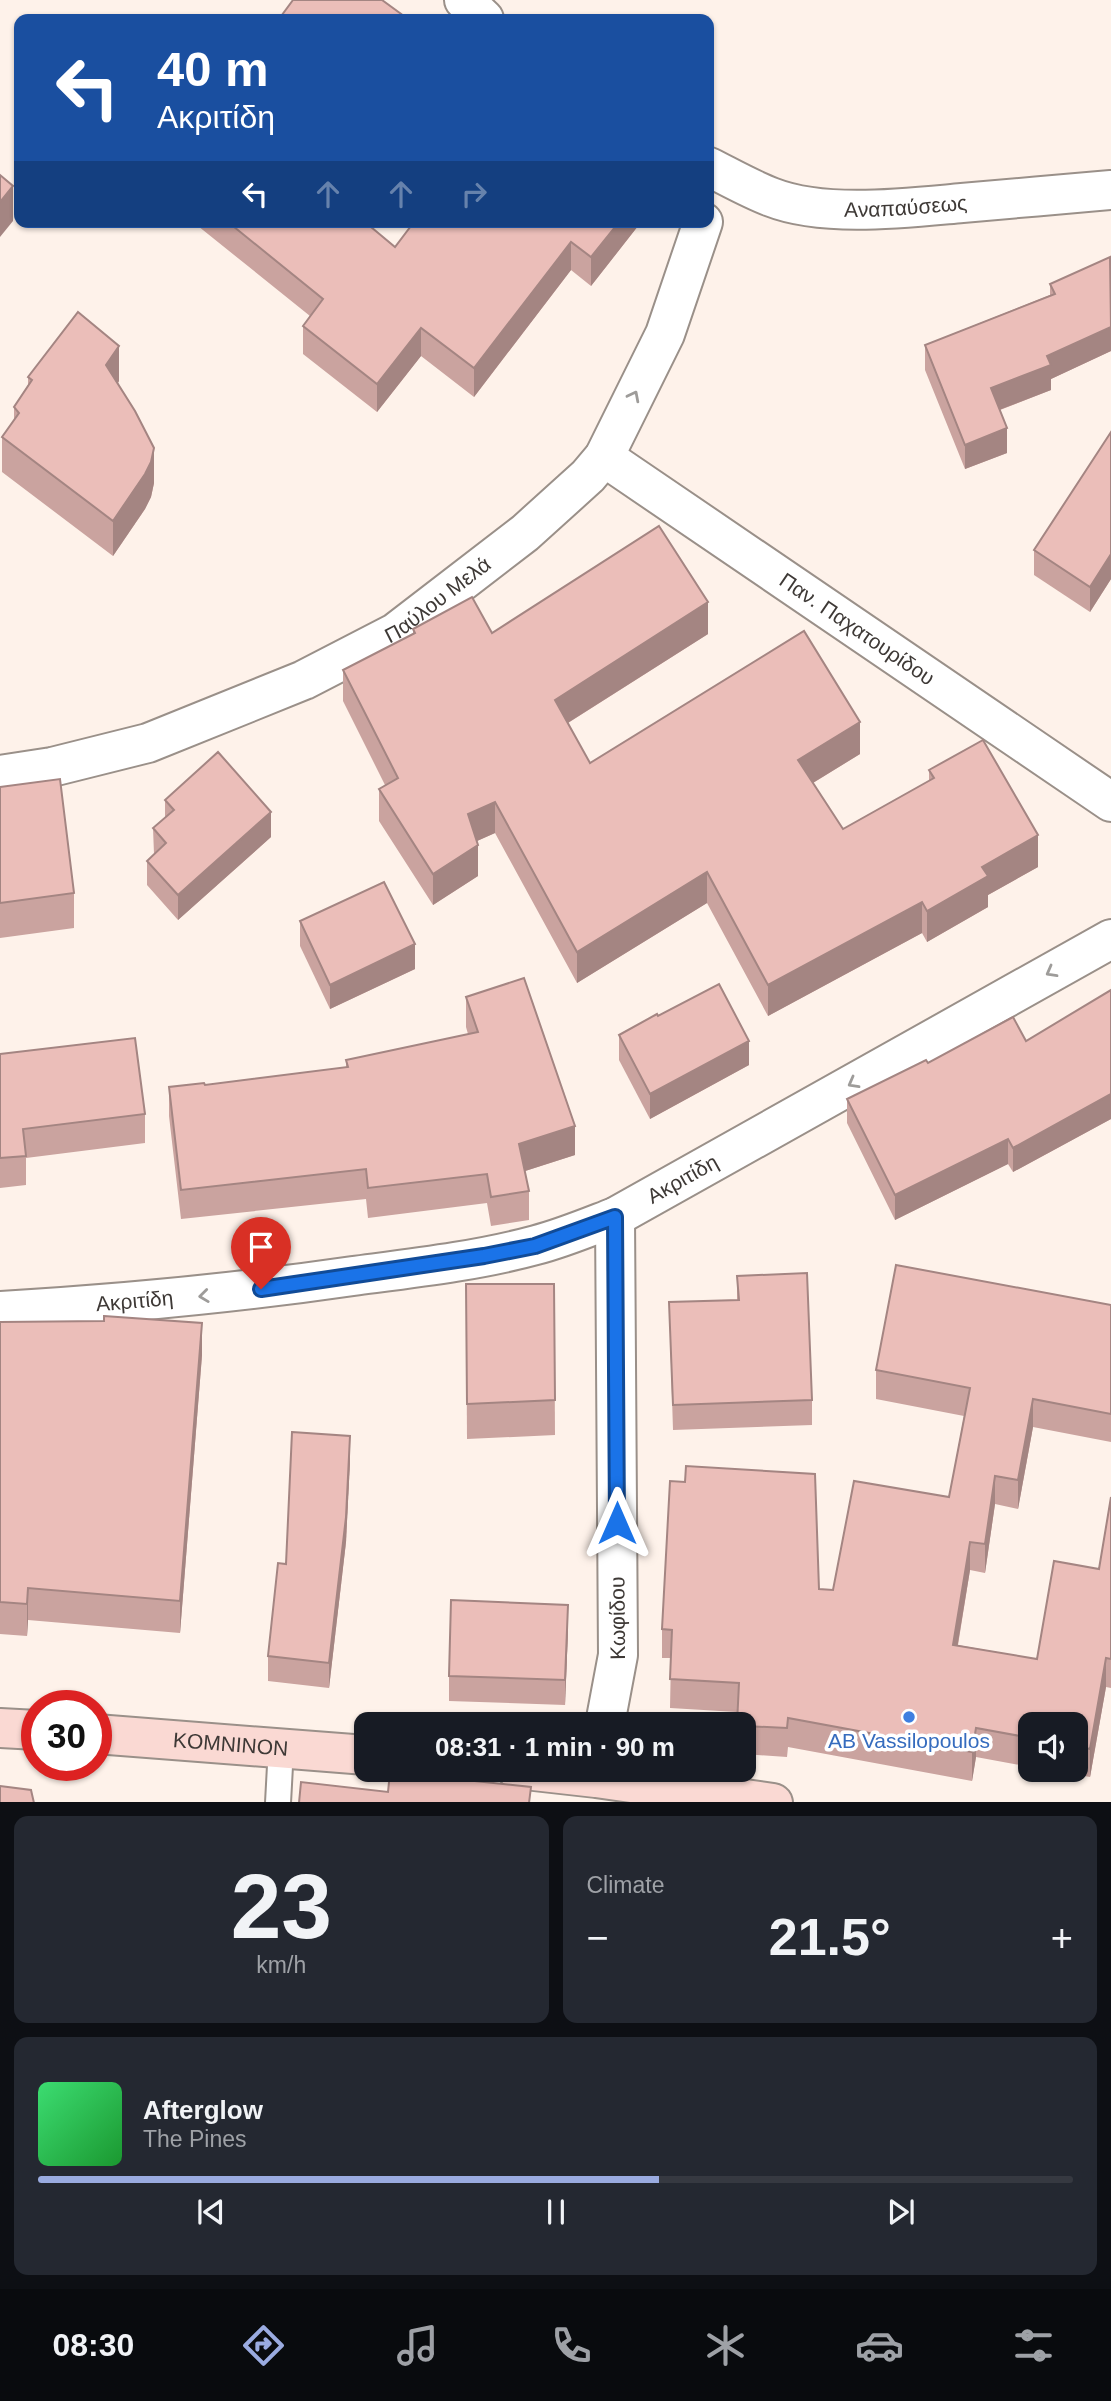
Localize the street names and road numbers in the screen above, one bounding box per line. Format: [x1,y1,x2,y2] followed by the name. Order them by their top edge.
[844,191,968,221] street label: Αναπαύσεως
[381,552,495,647] street label: Παύλου Μελά
[776,568,939,689] street label: Παν. Παχατουρίδου
[643,1150,722,1208] street label: Ακριτίδη
[95,1286,174,1315] street label: Ακριτίδη
[605,1576,629,1660] street label: Κωφίδου
[172,1728,289,1760] street label: KOMNINON

